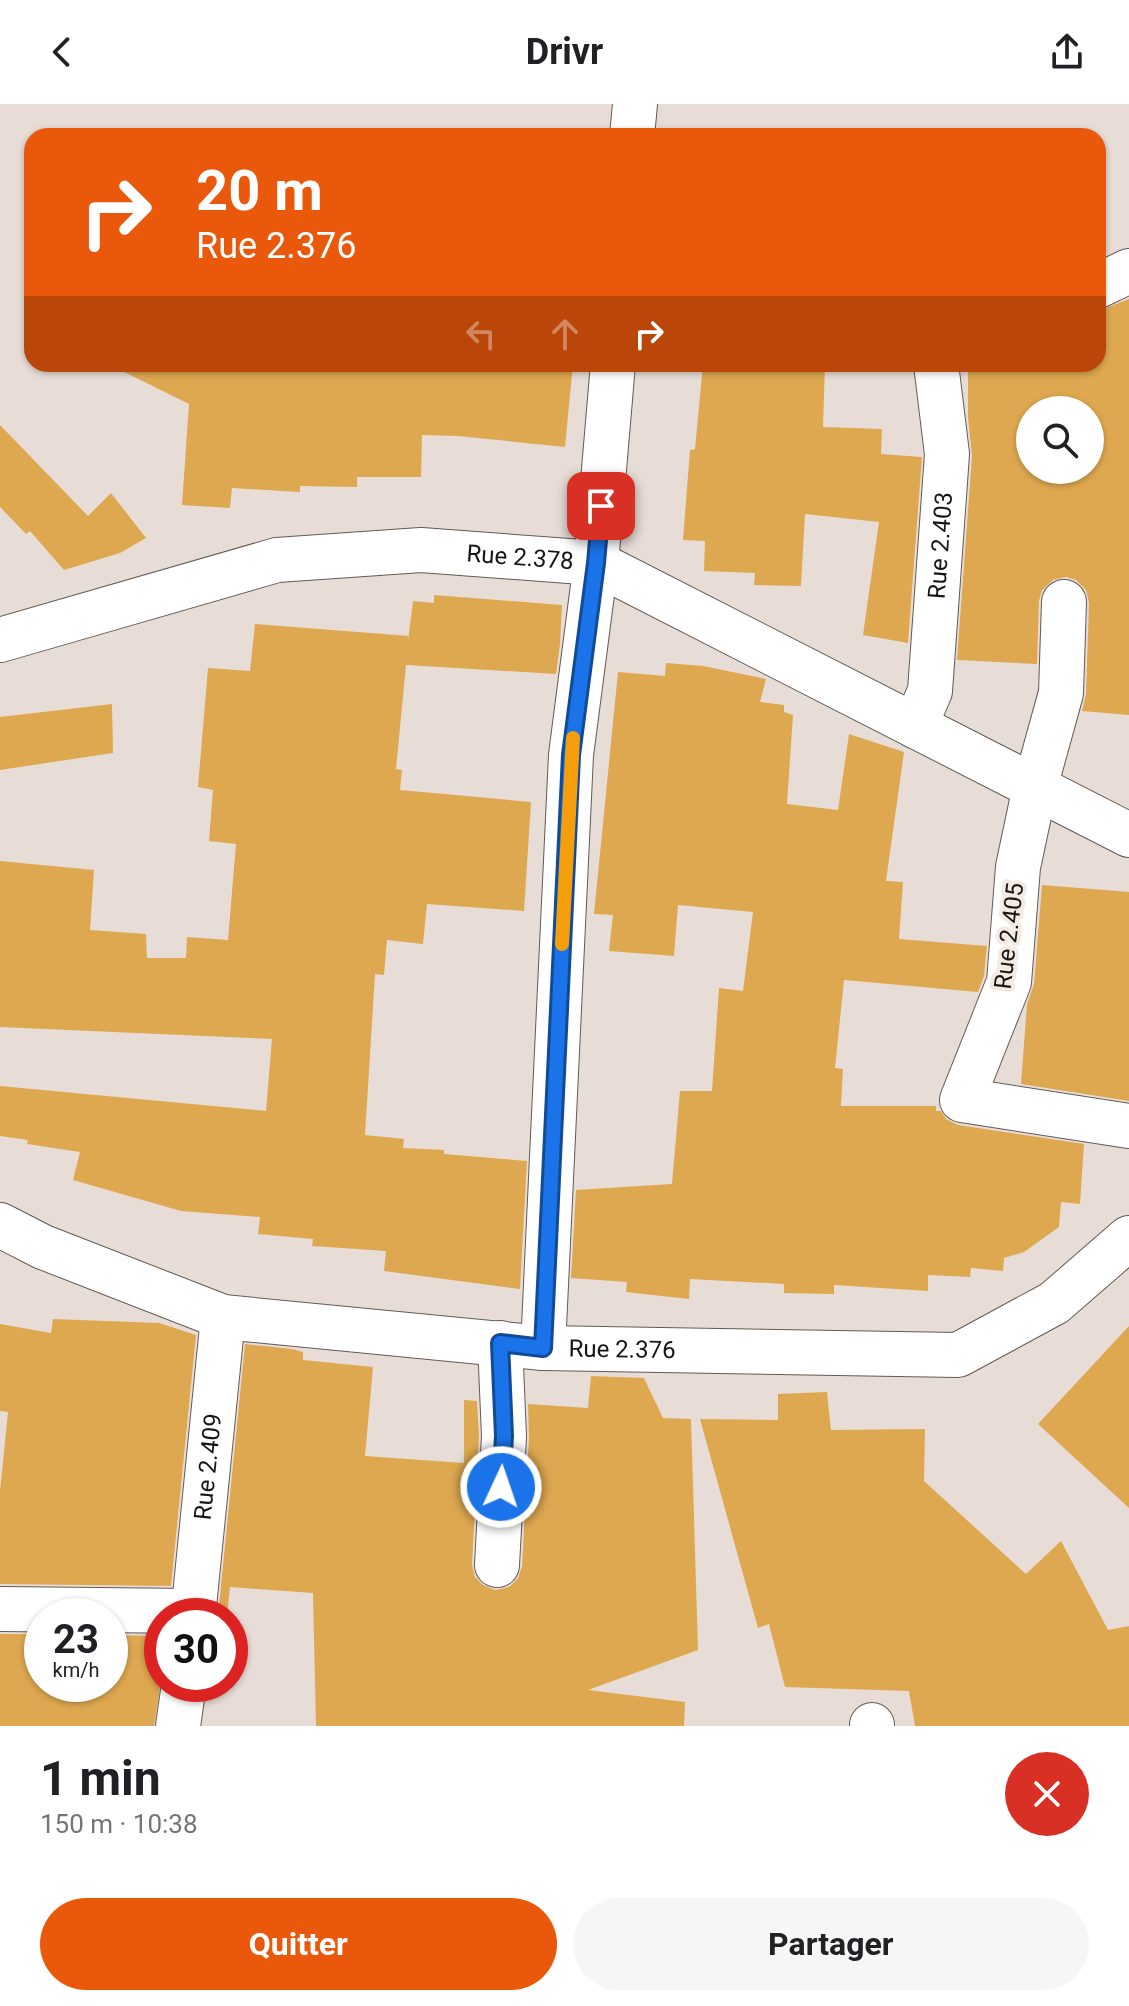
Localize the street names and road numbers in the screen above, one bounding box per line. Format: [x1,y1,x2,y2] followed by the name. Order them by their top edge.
[923,491,958,600] street label: Rue 2.403
[466,539,574,575] street label: Rue 2.378
[989,881,1029,991] street label: Rue 2.405
[568,1334,676,1364] street label: Rue 2.376
[189,1412,227,1521] street label: Rue 2.409

